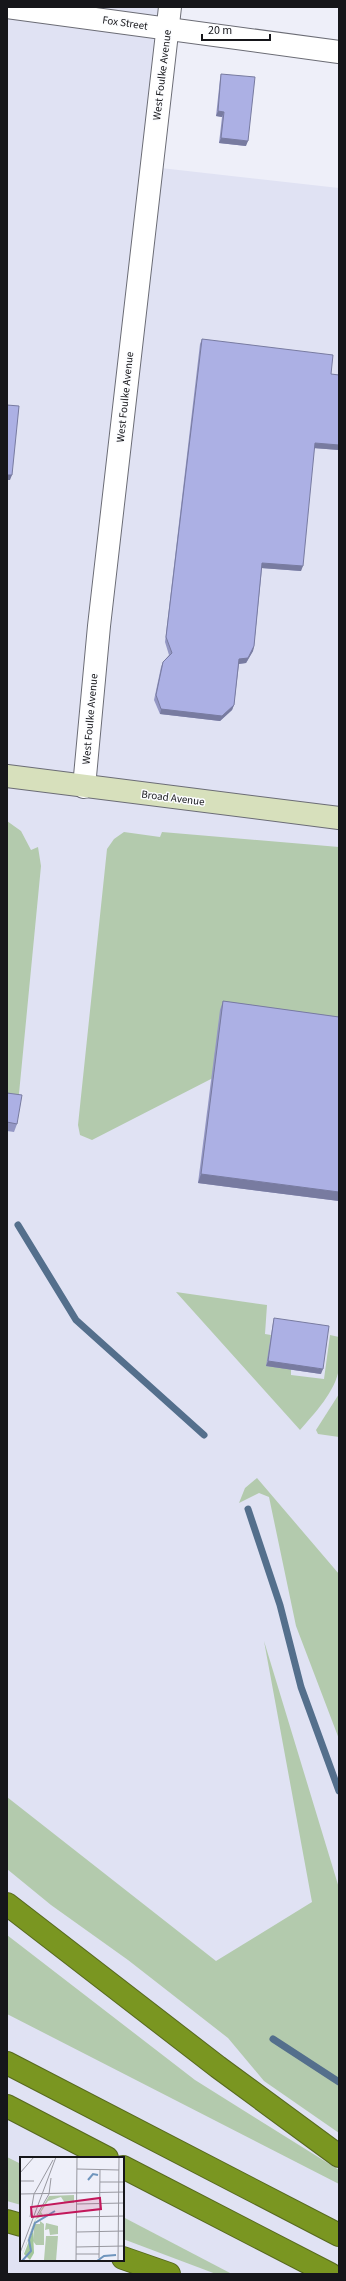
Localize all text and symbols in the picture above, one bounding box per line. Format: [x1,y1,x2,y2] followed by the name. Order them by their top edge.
[101,12,149,34] street label: Fox Street
[202,16,270,42] scale bar
[208,22,232,39] text: 20 m
[149,28,175,121] street label: West Foulke Avenue
[113,350,137,443] street label: West Foulke Avenue
[79,672,101,765] street label: West Foulke Avenue
[140,787,206,809] street label: Broad Avenue
[20,2157,124,2261] inset map

